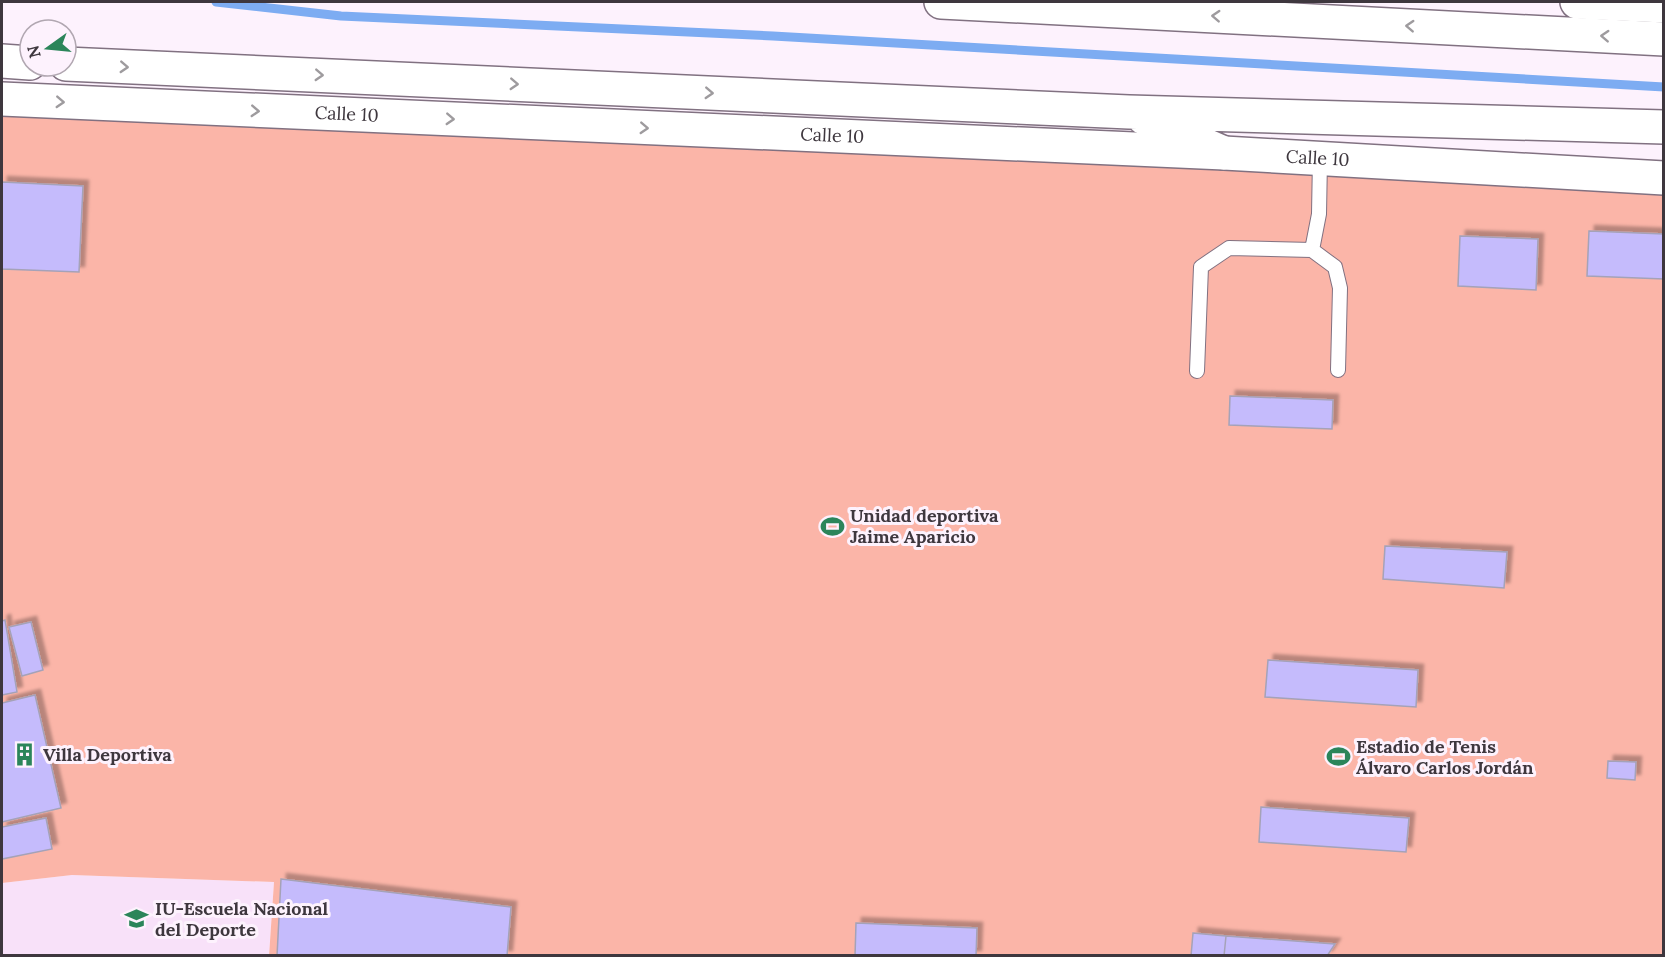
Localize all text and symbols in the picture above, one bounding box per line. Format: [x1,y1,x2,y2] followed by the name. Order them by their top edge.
[1211,9,1220,22] one-way arrow
[18,18,78,78] north arrow
[1406,19,1415,32] one-way arrow
[1601,29,1610,42] one-way arrow
[22,43,45,60] text: N
[120,60,129,73] one-way arrow
[315,69,324,82] one-way arrow
[510,78,519,91] one-way arrow
[704,86,713,99] one-way arrow
[55,96,64,108] one-way arrow
[314,101,379,127] street label: Calle 10
[250,104,259,117] one-way arrow
[445,113,454,126] one-way arrow
[640,121,649,134] one-way arrow
[800,122,865,148] street label: Calle 10
[1285,145,1350,171] street label: Calle 10
[850,504,999,548] place label: Unidad deportiva Jaime Aparicio
[819,513,845,539] sports icon: Unidad deportiva Jaime Aparicio
[1356,735,1534,779] place label: Estadio de Tenis Álvaro Carlos Jordán
[12,742,38,768] building icon: Villa Deportiva
[43,743,172,766] place label: Villa Deportiva
[1325,744,1351,770] sports icon: Estadio de Tenis Álvaro Carlos Jordán
[155,897,328,941] place label: IU-Escuela Nacional del Deporte
[124,906,150,932] school or university icon: IU-Escuela Nacional del Deporte

